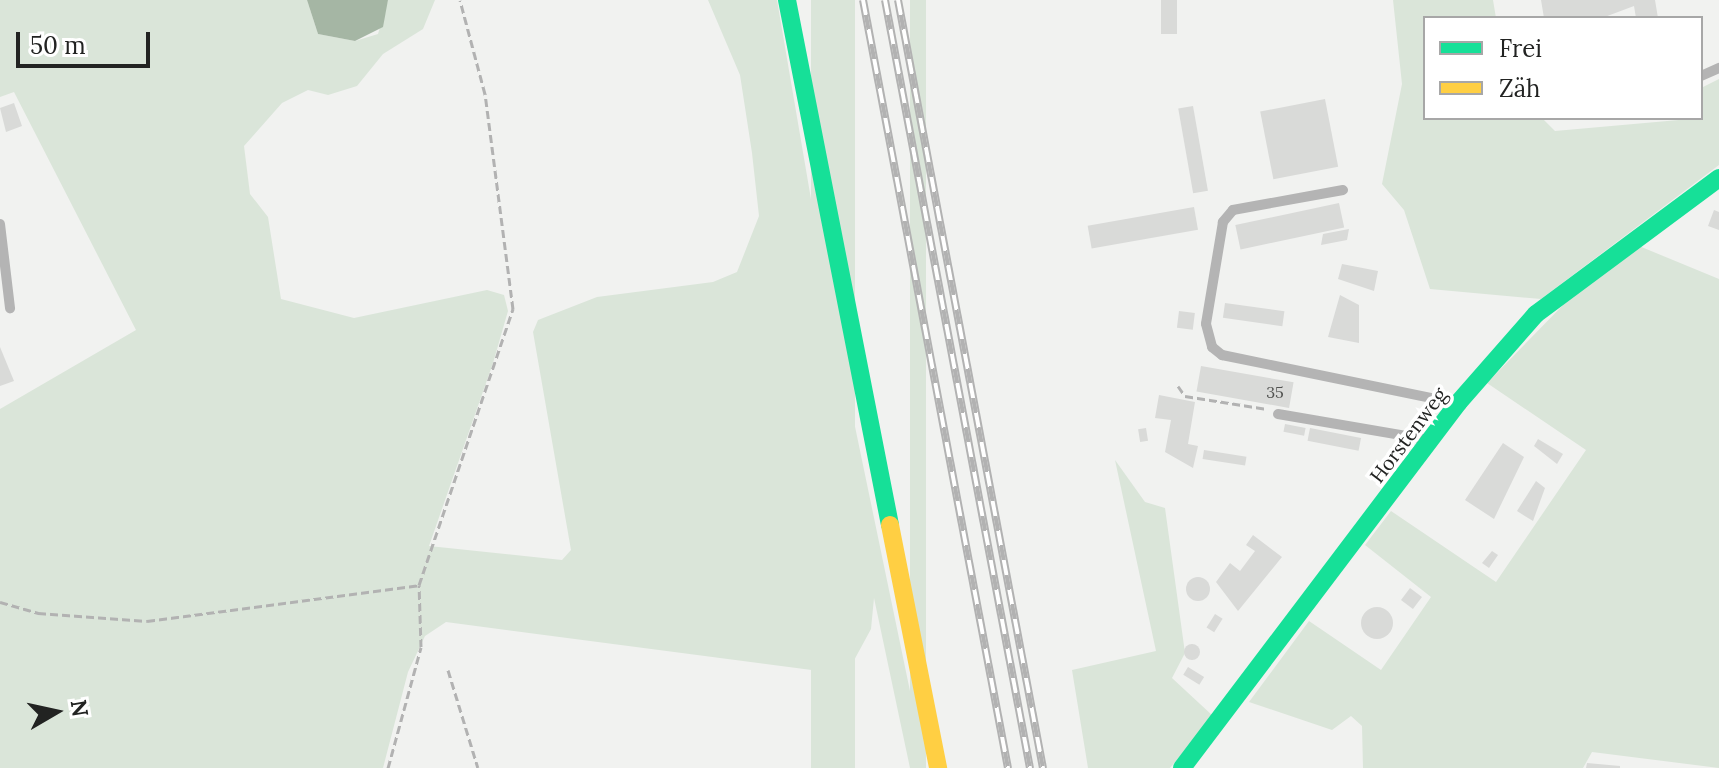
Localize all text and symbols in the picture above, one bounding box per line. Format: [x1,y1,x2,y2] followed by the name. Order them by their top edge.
[20,16,154,66] scale bar
[1423,16,1703,120] legend
[30,30,86,61] text: 50 m
[1499,33,1542,64] text: Frei
[1499,73,1540,104] text: Zäh
[1266,382,1284,402] house number: 35
[1364,383,1452,487] street label: Horstenweg
[16,672,96,752] north arrow
[65,698,95,719] text: N

